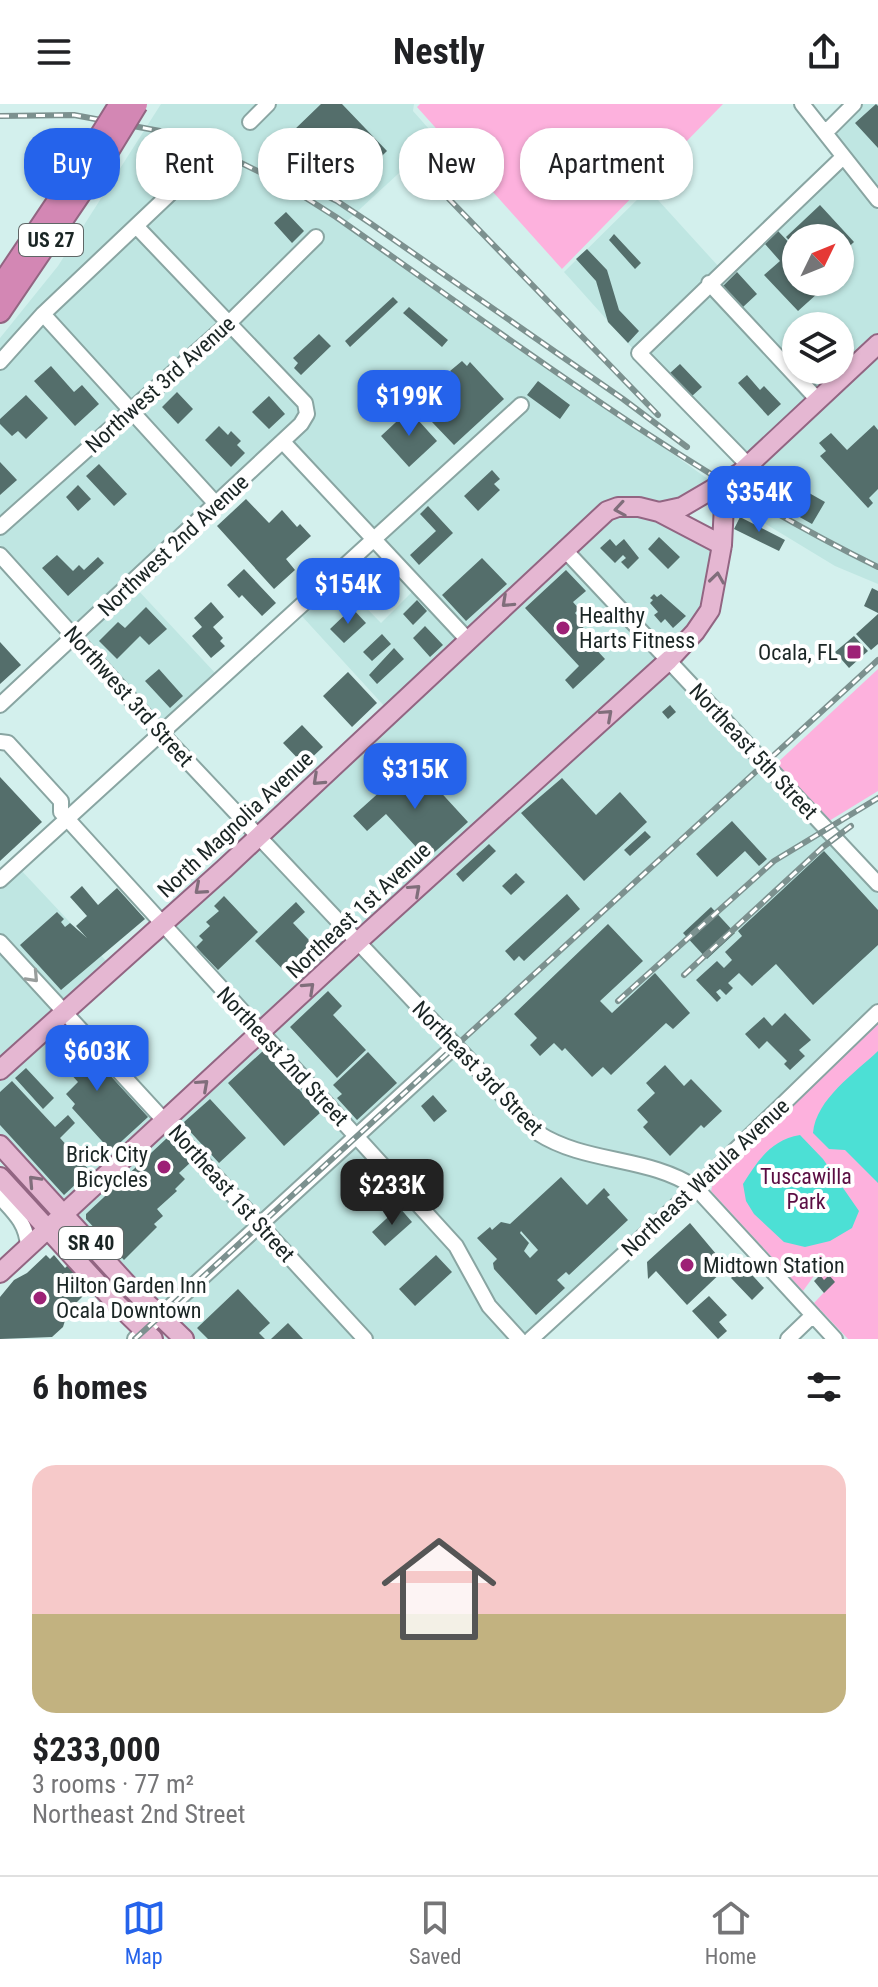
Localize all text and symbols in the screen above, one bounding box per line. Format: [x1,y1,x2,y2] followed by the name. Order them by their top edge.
[32,30,76,74] icon: menu
[802,30,846,74] icon: share
[393,31,485,73] text: Nestly
[24,128,120,200] chip: Buy
[136,128,242,200] chip: Rent
[258,128,383,200] chip: Filters
[399,128,504,200] chip: New
[520,128,693,200] chip: Apartment
[19,224,83,256] road number: US 27
[782,224,854,296] north arrow
[782,224,854,384] map controls
[81,311,240,458] street label: Northwest 3rd Avenue
[782,312,854,384] button: layers
[353,370,465,438] pin: $199K
[376,381,442,411] text: $199K
[703,466,815,534] pin: $354K
[93,469,254,621] street label: Northwest 2nd Avenue
[726,477,792,507] text: $354K
[614,500,627,517] one-way arrow
[292,558,404,626] pin: $154K
[315,569,381,599] text: $154K
[708,571,725,585] one-way arrow
[502,593,516,607] one-way arrow
[579,603,695,653] place label: Healthy Harts Fitness
[554,619,572,637] marker: Healthy Harts Fitness
[59,621,198,772] street label: Northwest 3rd Street
[758,640,838,665] place label: Ocala, FL
[845,643,863,661] marker: Ocala, FL
[684,678,823,824] street label: Northeast 5th Street
[598,711,613,725] one-way arrow
[359,743,471,811] pin: $315K
[153,746,318,903] street label: North Magnolia Avenue
[382,754,448,784] text: $315K
[313,771,327,786] one-way arrow
[281,837,435,983] street label: Northeast 1st Avenue
[195,880,210,894] one-way arrow
[405,885,420,899] one-way arrow
[23,968,38,982] one-way arrow
[212,982,353,1131] street label: Northeast 2nd Street
[300,982,314,997] one-way arrow
[407,996,548,1140] street label: Northeast 3rd Street
[41,1025,153,1093] pin: $603K
[64,1036,130,1066] text: $603K
[194,1079,208,1094] one-way arrow
[617,1093,794,1261] street label: Northeast Watula Avenue
[164,1120,300,1267] street label: Northeast 1st Street
[66,1142,148,1192] place label: Brick City Bicycles
[155,1158,173,1176] marker: Brick City Bicycles
[336,1159,448,1227] pin: $233K
[760,1164,852,1214] park label: Tuscawilla Park
[359,1170,425,1200] text: $233K
[29,1176,43,1191] one-way arrow
[59,1227,123,1259] road number: SR 40
[703,1253,845,1278] place label: Midtown Station
[678,1256,696,1274] marker: Midtown Station
[56,1273,207,1323] place label: Hilton Garden Inn Ocala Downtown
[31,1289,49,1307] marker: Hilton Garden Inn Ocala Downtown
[802,1365,846,1409] icon: filters
[32,1367,148,1407] text: 6 homes
[367,1517,511,1661] icon: home
[32,1729,161,1769] text: $233,000
[32,1769,194,1799] text: 3 rooms · 77 m²
[32,1799,245,1829] text: Northeast 2nd Street
[122,1896,166,1969] tab: Map
[409,1896,461,1969] tab: Saved
[705,1896,756,1969] tab: Home

